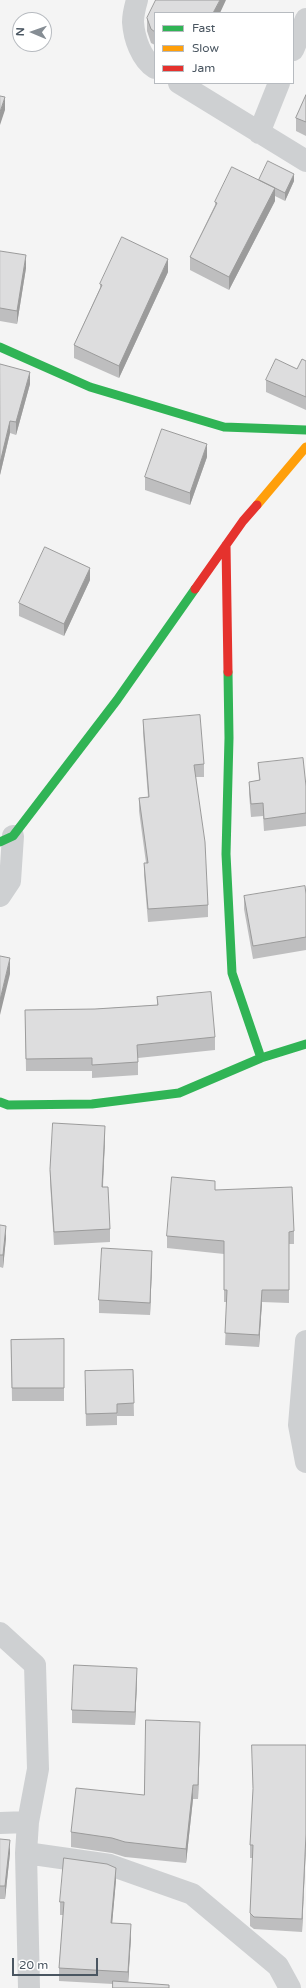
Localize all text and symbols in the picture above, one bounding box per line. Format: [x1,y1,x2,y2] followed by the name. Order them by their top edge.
[12,12,52,52] north arrow
[154,12,294,84] legend
[192,21,215,35] text: Fast
[14,27,27,36] text: N
[192,41,219,55] text: Slow
[192,61,215,75] text: Jam
[14,1950,100,1976] scale bar
[19,1958,48,1972] text: 20 m

